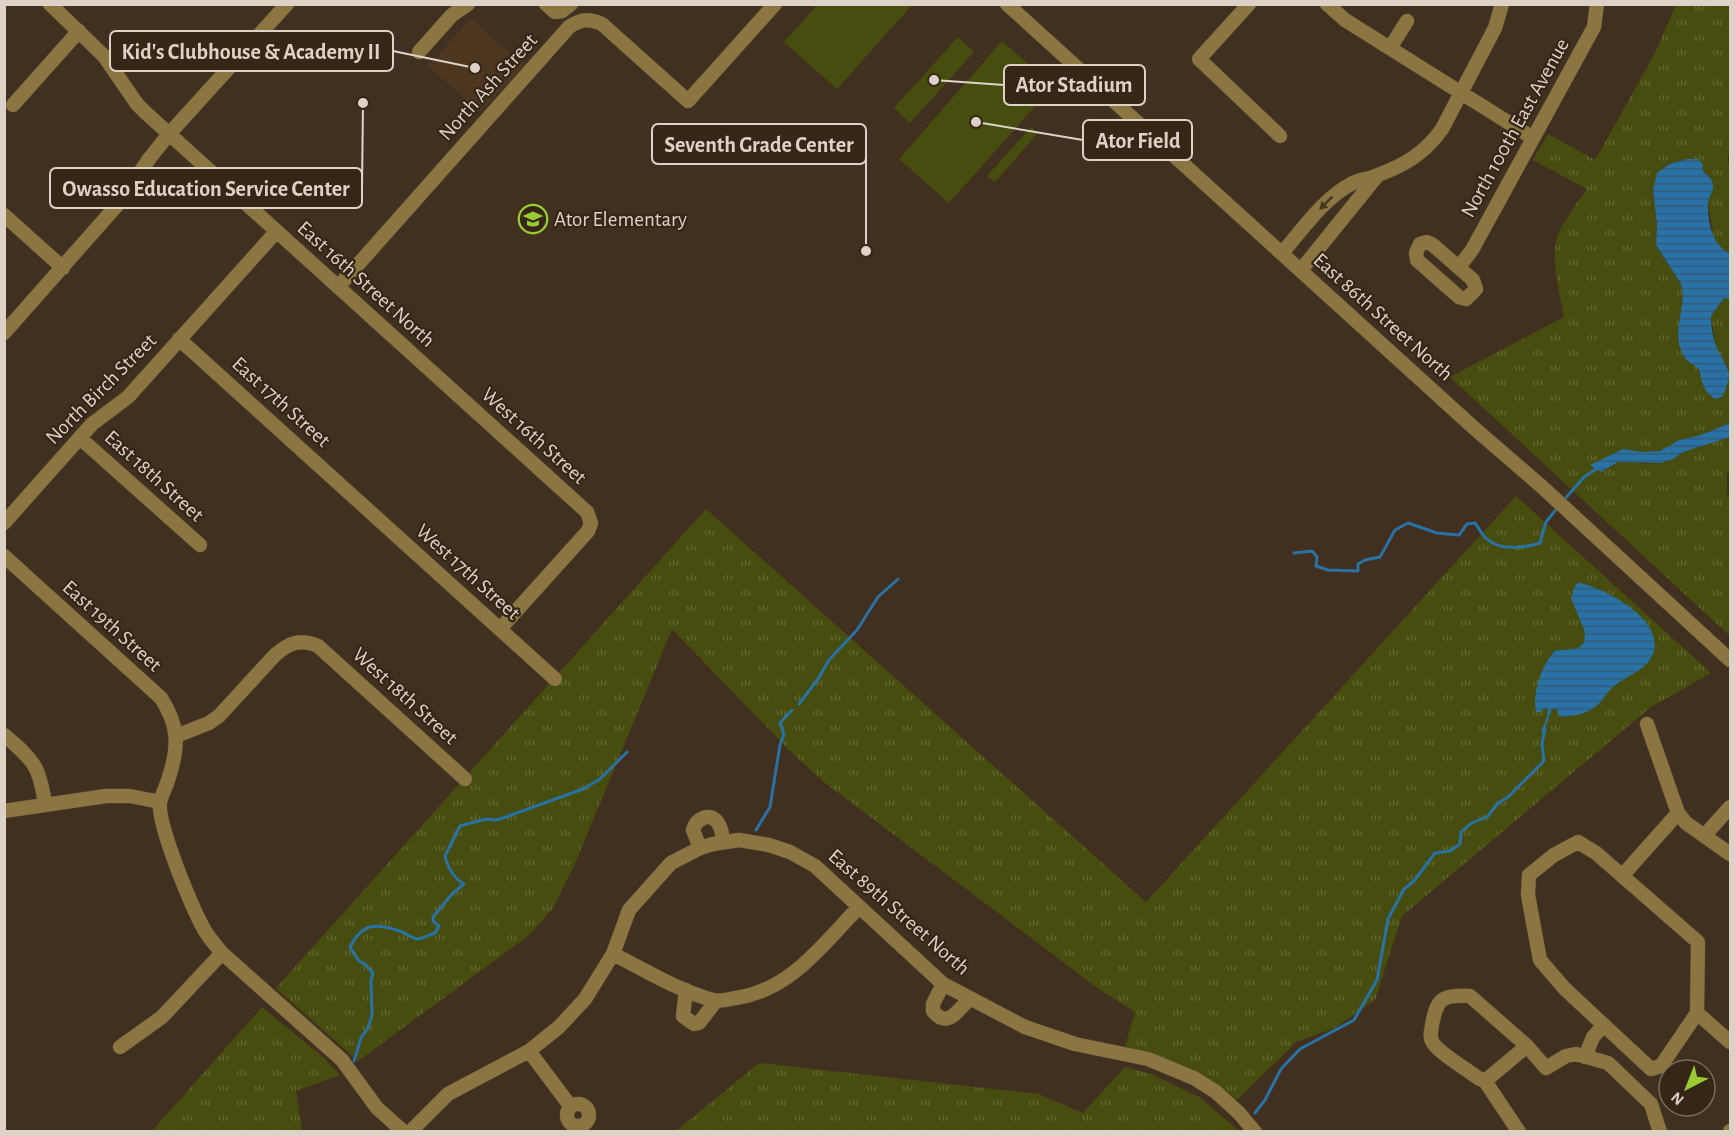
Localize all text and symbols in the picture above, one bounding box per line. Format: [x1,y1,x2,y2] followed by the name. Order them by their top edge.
[435,29,541,144] street label: North Ash Street
[110,31,393,71] callout: Kid's Clubhouse & Academy II
[1457,35,1573,221] street label: North 100th East Avenue
[122,41,380,64] text: Kid's Clubhouse & Academy II
[1004,65,1145,105] callout: Ator Stadium
[1015,74,1133,96] text: Ator Stadium
[1083,120,1192,160] callout: Ator Field
[652,124,866,164] callout: Seventh Grade Center
[1095,130,1181,152] text: Ator Field
[664,134,854,156] text: Seventh Grade Center
[50,168,362,208] callout: Owasso Education Service Center
[62,178,350,200] text: Owasso Education Service Center
[1320,196,1334,210] one-way arrow
[517,203,549,235] school or university icon: Ator Elementary
[554,209,687,230] place label: Ator Elementary
[293,217,439,351] street label: East 16th Street North
[1309,249,1457,385] street label: East 86th Street North
[42,329,161,448] street label: North Birch Street
[228,353,334,451] street label: East 17th Street
[478,384,591,489] street label: West 16th Street
[101,426,208,526] street label: East 18th Street
[412,520,524,624] street label: West 17th Street
[59,576,166,676] street label: East 19th Street
[349,644,462,749] street label: West 18th Street
[824,845,974,979] street label: East 89th Street North
[1657,1058,1717,1118] north arrow
[1668,1089,1687,1108] text: N

